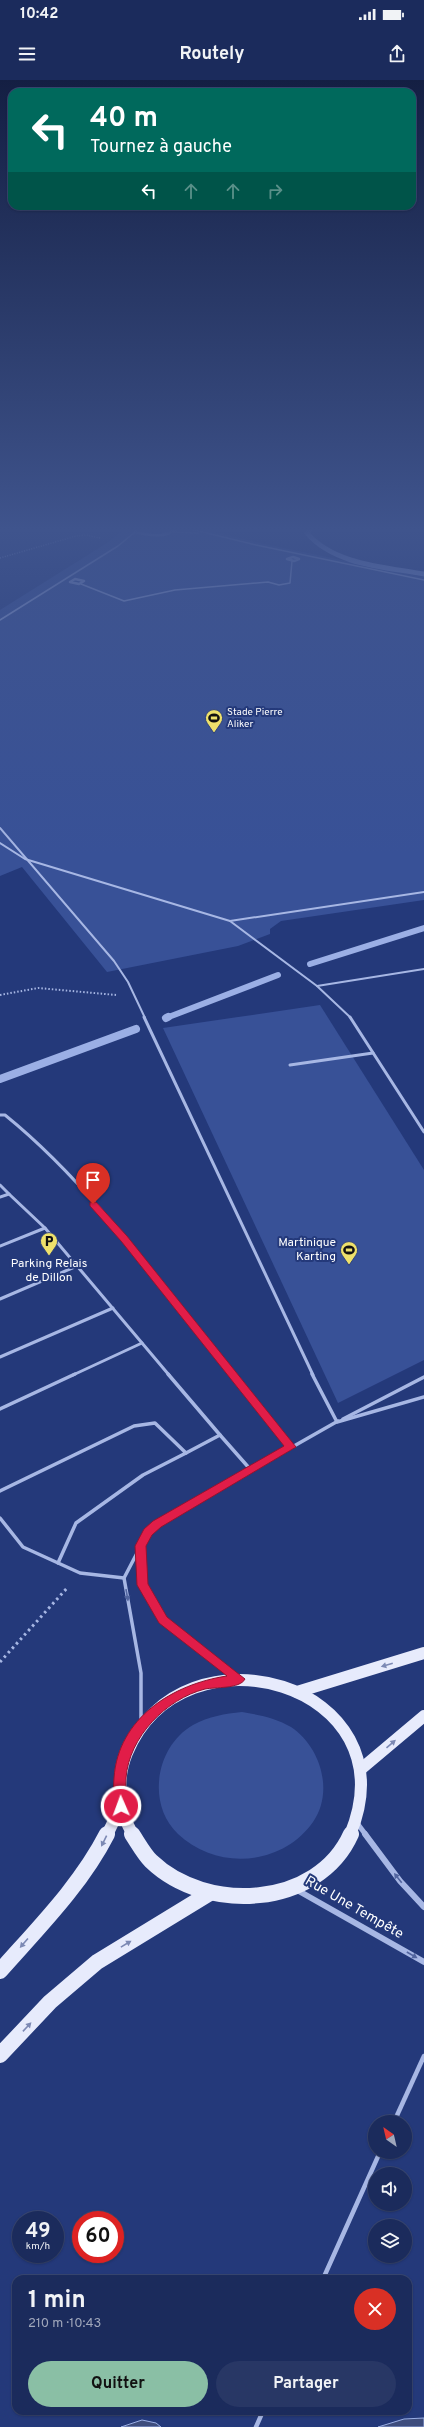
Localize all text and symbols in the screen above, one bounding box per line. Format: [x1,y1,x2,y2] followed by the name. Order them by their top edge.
[20,5,58,24] text: 10:42
[16,43,38,65] icon: menu
[179,43,245,66] text: Routely
[386,43,408,65] icon: share
[90,101,158,137] text: 40 m
[24,104,76,156] icon: left
[90,136,232,159] text: Tournez à gauche
[138,180,160,202] icon: left
[180,180,202,202] icon: ahead
[222,180,244,202] icon: ahead
[264,180,286,202] icon: right
[227,706,283,731] place label: Stade Pierre Aliker
[204,708,224,733] sports icon: Stade Pierre Aliker
[76,1163,110,1204] pin
[82,1169,104,1191] icon: arrive
[39,1231,59,1256] parking icon: Parking Relais de Dillon
[278,1235,336,1265] place label: Martinique Karting
[339,1240,359,1265] sports icon: Martinique Karting
[11,1256,87,1286] place label: Parking Relais de Dillon
[124,1589,130,1601] one-way arrow
[381,1662,393,1668] one-way arrow
[386,1739,396,1748] one-way arrow
[100,1785,142,1827] position arrow
[101,1835,107,1846] one-way arrow
[302,1873,406,1943] street label: Rue Une Tempête
[394,1873,402,1884] one-way arrow
[20,1938,29,1949] one-way arrow
[120,1941,132,1948] one-way arrow
[406,1952,418,1958] one-way arrow
[22,2022,31,2032] one-way arrow
[368,2115,412,2159] north arrow
[368,2115,412,2263] map controls
[368,2167,412,2211] button: sound
[72,2211,124,2263] speed limit sign: 60
[25,2219,51,2245] text: 49
[368,2219,412,2263] button: layers
[26,2240,50,2253] text: km/h
[28,2286,86,2316] text: 1 min
[354,2288,396,2330] button: close
[28,2316,101,2332] text: 210 m · 10:43
[28,2361,208,2407] button: Quitter
[216,2361,396,2407] button: Partager

